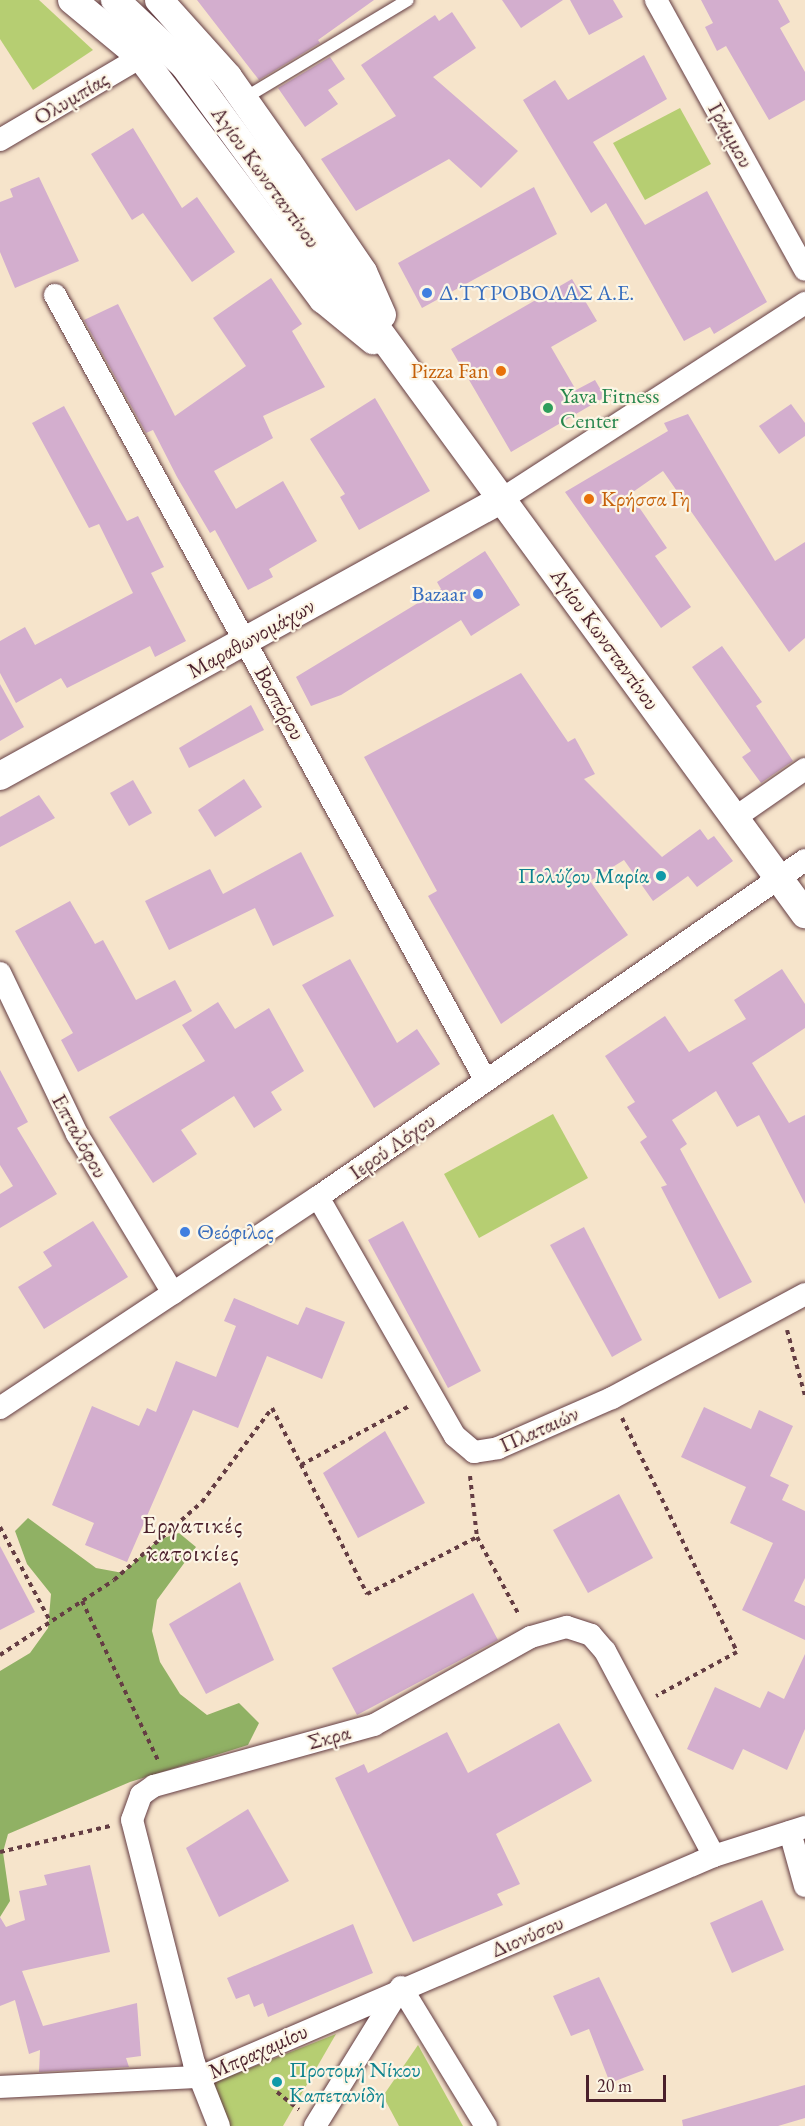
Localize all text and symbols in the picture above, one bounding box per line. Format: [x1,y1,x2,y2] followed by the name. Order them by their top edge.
[29,65,113,131] street label: Ολυμπίας
[702,98,760,172] street label: Γράμμου
[206,101,326,253] street label: Αγίου Κωνσταντίνου
[439,280,634,306] place label: Δ.ΤΥΡΟΒΟΛΑΣ Α.Ε.
[420,286,434,300] marker: Δ.ΤΥΡΟΒΟΛΑΣ Α.Ε.
[411,358,489,384] place label: Pizza Fan
[494,364,508,378] marker: Pizza Fan
[560,382,659,434] place label: Yava Fitness Center
[541,401,555,415] marker: Yava Fitness Center
[601,486,690,512] place label: Κρήσσα Γη
[582,492,596,506] marker: Κρήσσα Γη
[545,563,665,715] street label: Αγίου Κωνσταντίνου
[412,581,466,607] place label: Bazaar
[471,587,485,601] marker: Bazaar
[183,592,319,684] street label: Μαραθωνομάχων
[249,662,311,744] street label: Βοσπόρου
[518,863,649,889] place label: Πολύζου Μαρία
[654,869,668,883] marker: Πολύζου Μαρία
[46,1089,114,1183] street label: Επταλόφου
[344,1107,440,1185] street label: Ιερού Λόχου
[197,1219,274,1245] place label: Θεόφιλος
[178,1225,192,1239] marker: Θεόφιλος
[495,1400,583,1458] street label: Πλαταιών
[142,1511,244,1567] district label: Εργατικές κατοικίες
[305,1719,353,1755] street label: Σκρα
[487,1909,567,1963] street label: Διονύσου
[204,2017,312,2085] street label: Μπραχαμίου
[289,2056,421,2108] place label: Προτομή Νίκου Καπετανίδη
[589,2063,668,2101] scale bar
[597,2074,632,2097] text: 20 m
[270,2075,284,2089] marker: Προτομή Νίκου Καπετανίδη

